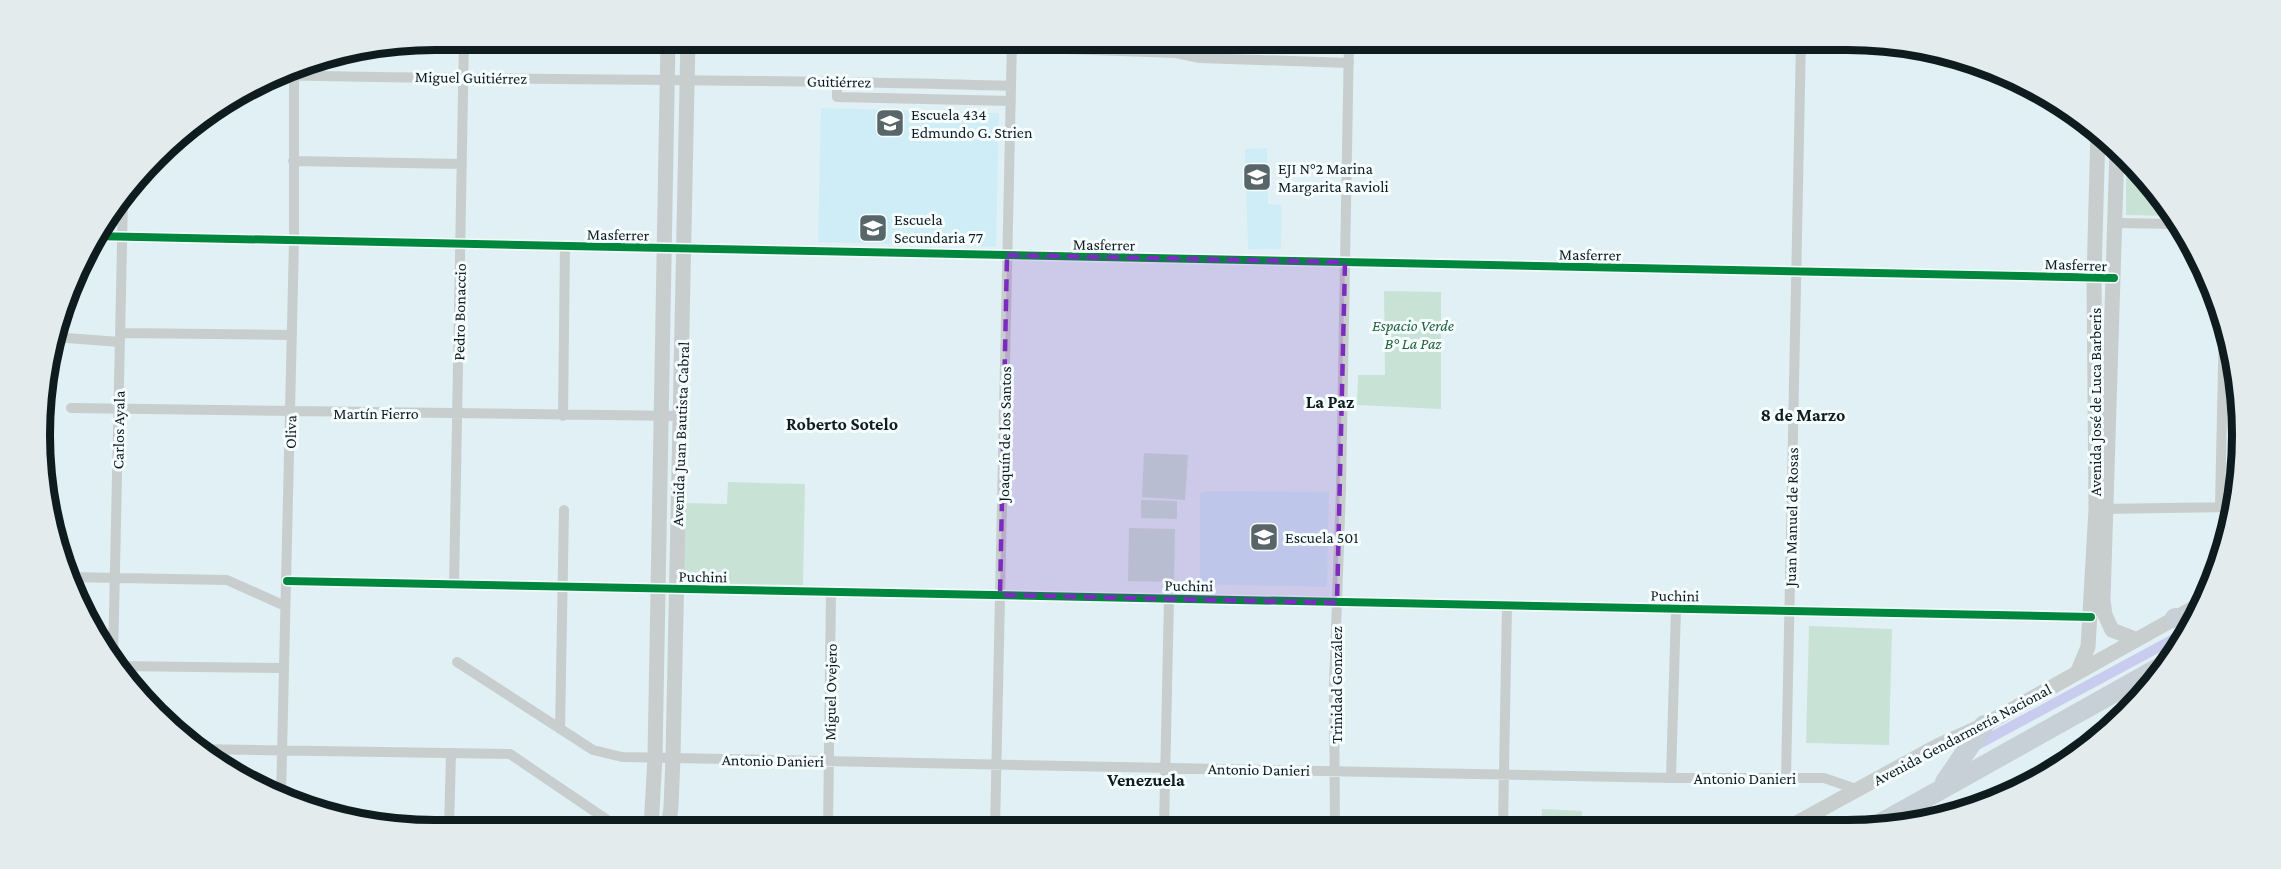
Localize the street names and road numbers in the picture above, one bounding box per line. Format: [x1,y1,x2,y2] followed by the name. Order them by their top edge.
[415,68,527,88] street label: Miguel Guitiérrez
[807,72,871,91] street label: Guitiérrez
[587,225,650,244] street label: Masferrer
[1073,235,1136,254] street label: Masferrer
[1559,245,1622,264] street label: Masferrer
[2045,255,2108,274] street label: Masferrer
[450,263,469,361] street label: Pedro Bonaccio
[2087,308,2105,496] street label: Avenida José de Luca Barberis
[669,341,693,527] street label: Avenida Juan Bautista Cabral
[995,366,1015,504] street label: Joaquín de los Santos
[109,390,129,470] street label: Carlos Ayala
[333,405,419,422] street label: Martín Fierro
[282,414,299,449] street label: Oliva
[1782,447,1802,589] street label: Juan Manuel de Rosas
[679,568,727,585] street label: Puchini
[1165,577,1213,594] street label: Puchini
[1651,587,1699,604] street label: Puchini
[1328,626,1345,744] street label: Trinidad González
[821,643,841,741] street label: Miguel Ovejero
[1870,680,2054,789] street label: Avenida Gendarmería Nacional
[722,751,824,770] street label: Antonio Danieri
[1208,760,1310,779] street label: Antonio Danieri
[1694,770,1796,787] street label: Antonio Danieri

